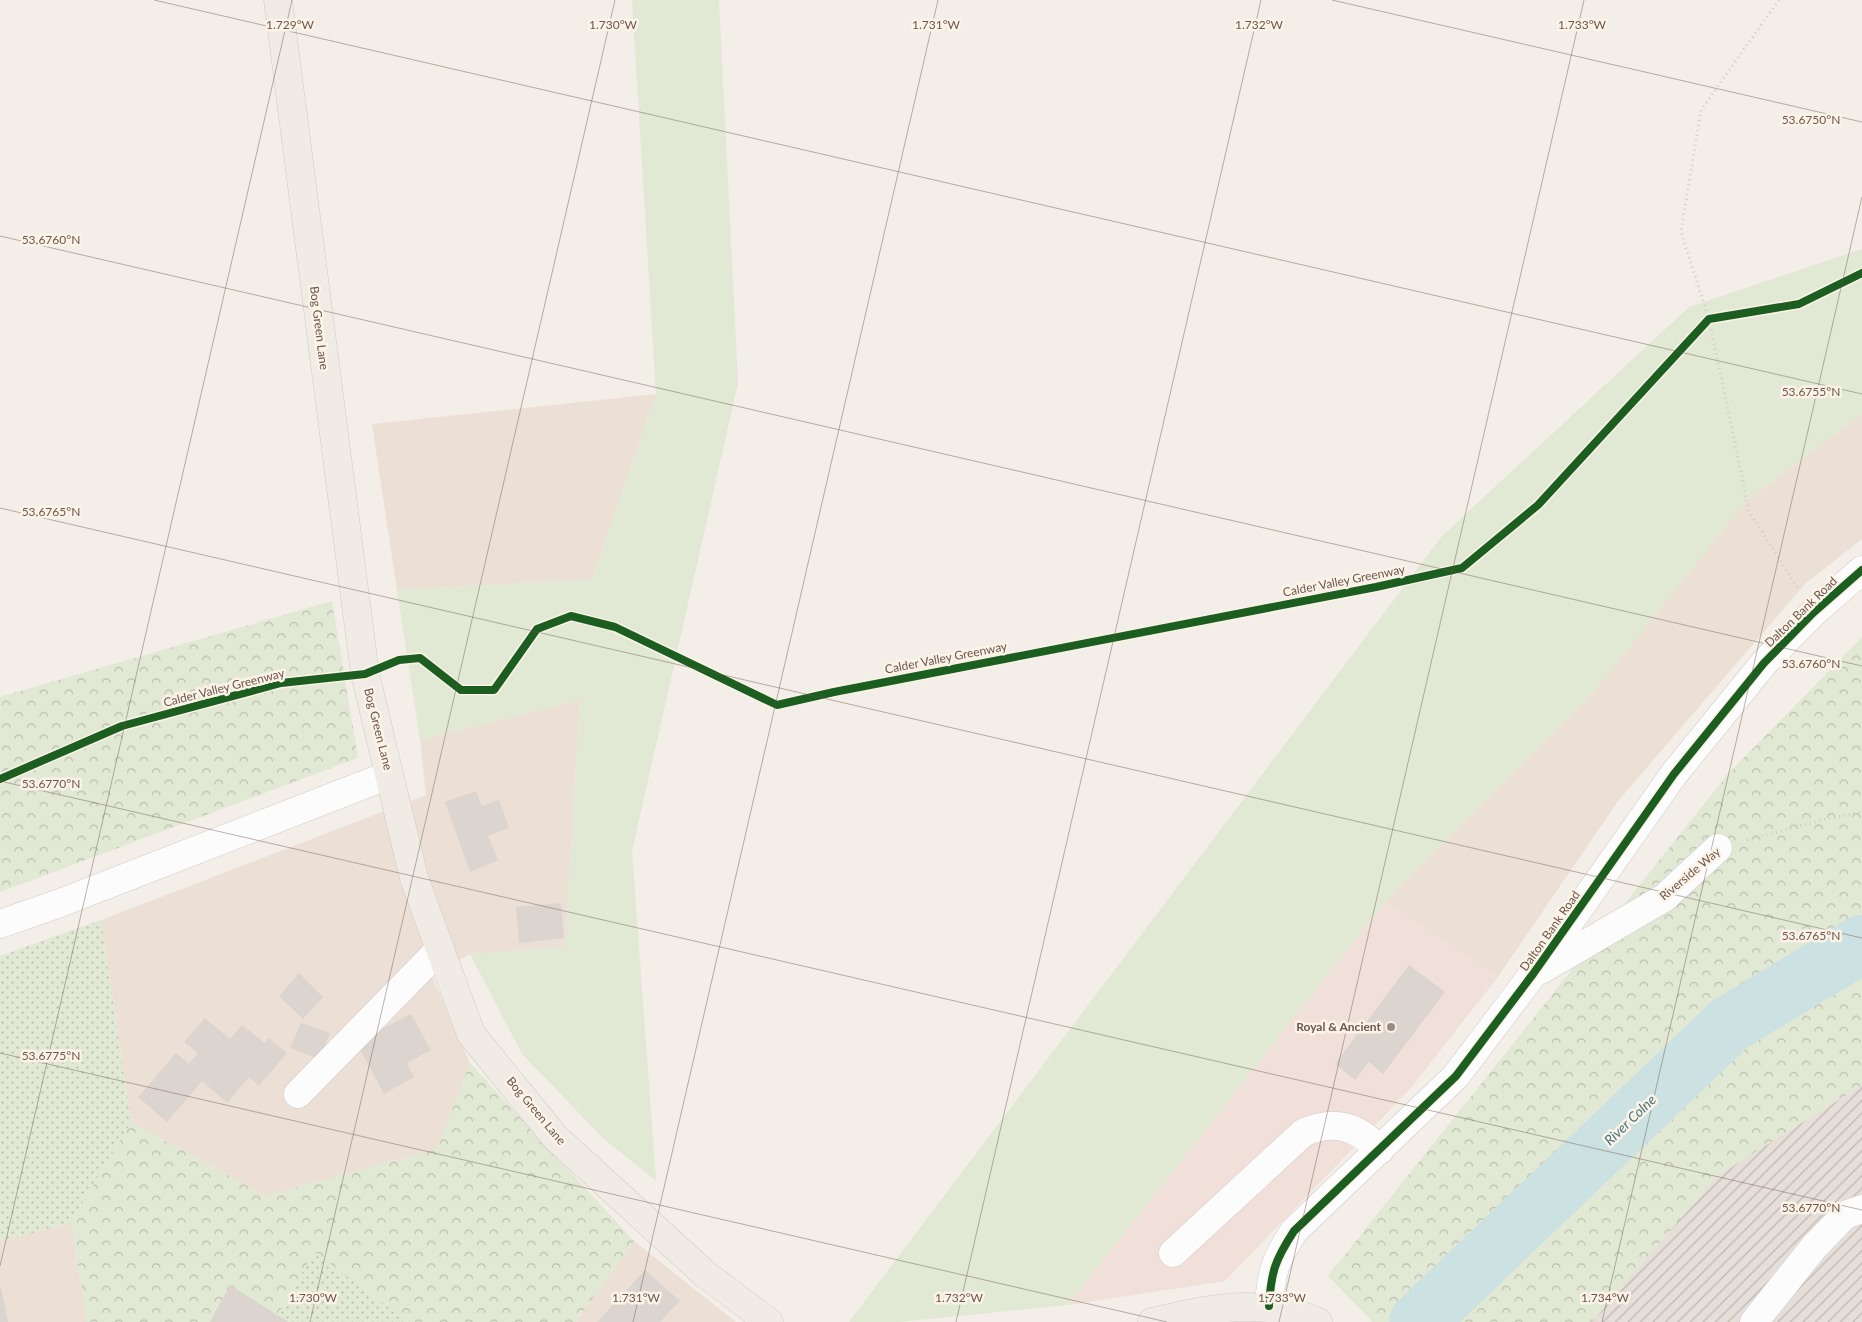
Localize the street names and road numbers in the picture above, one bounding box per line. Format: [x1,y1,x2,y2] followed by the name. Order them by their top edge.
[307,285,332,371] street label: Bog Green Lane
[1282,561,1407,600] street label: Calder Valley Greenway
[1761,573,1840,650] street label: Dalton Bank Road
[884,638,1009,677] street label: Calder Valley Greenway
[162,665,287,710] street label: Calder Valley Greenway
[361,686,396,772] street label: Bog Green Lane
[1656,843,1724,903] street label: Riverside Way
[1516,888,1583,974] street label: Dalton Bank Road
[504,1074,569,1148] street label: Bog Green Lane

